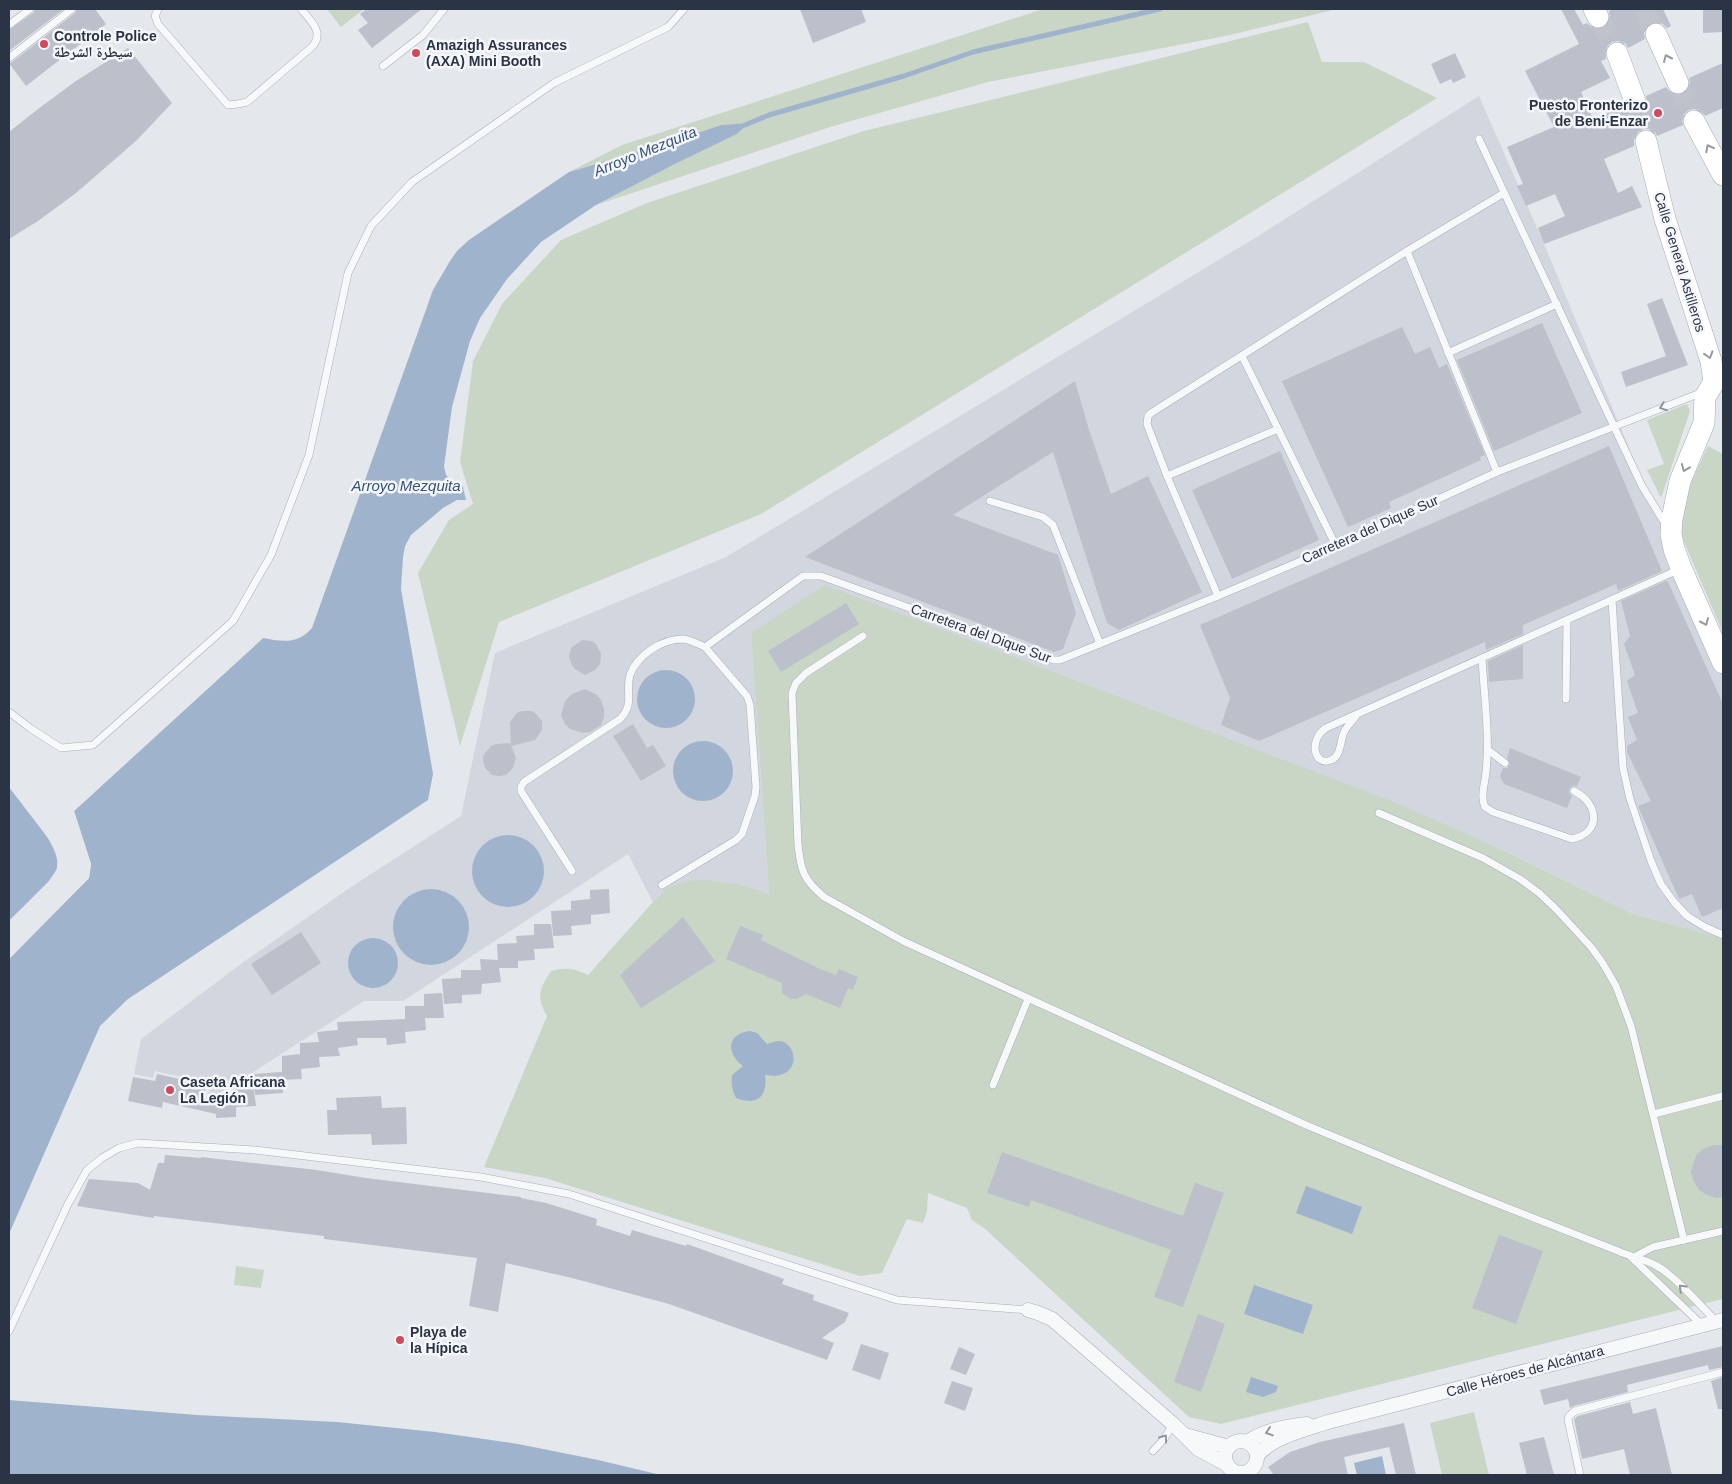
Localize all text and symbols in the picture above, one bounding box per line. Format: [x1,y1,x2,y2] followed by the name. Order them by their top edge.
[54,28,157,60] place label: Controle Police سيطرة الشرطة
[426,37,567,69] place label: Amazigh Assurances (AXA) Mini Booth
[38,38,50,50] marker: Controle Police سيطرة الشرطة
[410,47,422,59] marker: Amazigh Assurances (AXA) Mini Booth
[1662,54,1673,63] one-way arrow
[1529,97,1649,129] place label: Puesto Fronterizo de Beni-Enzar
[1652,107,1664,119] marker: Puesto Fronterizo de Beni-Enzar
[590,123,699,180] water label: Arroyo Mezquita
[1705,144,1715,153] one-way arrow
[1651,190,1709,334] street label: Calle General Astilleros
[1704,351,1714,359] one-way arrow
[1660,401,1668,411] one-way arrow
[1681,463,1692,472] one-way arrow
[350,477,461,494] water label: Arroyo Mezquita
[1299,491,1441,566] street label: Carretera del Dique Sur
[909,600,1054,666] street label: Carretera del Dique Sur
[1699,617,1710,626] one-way arrow
[180,1074,286,1106] place label: Caseta Africana La Legión
[164,1084,176,1096] marker: Caseta Africana La Legión
[1679,1285,1688,1294] one-way arrow
[410,1324,468,1356] place label: Playa de la Hípica
[394,1334,406,1346] marker: Playa de la Hípica
[1444,1342,1606,1400] street label: Calle Héroes de Alcántara
[1265,1426,1274,1436] one-way arrow
[1158,1434,1167,1444] one-way arrow

